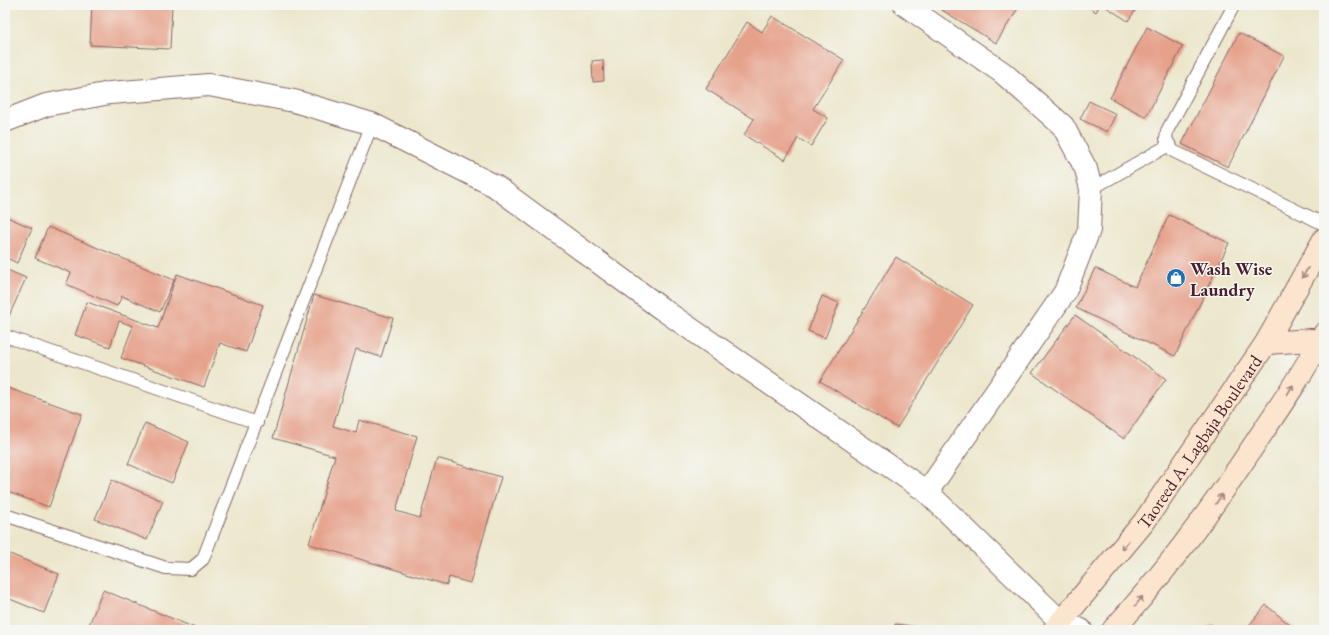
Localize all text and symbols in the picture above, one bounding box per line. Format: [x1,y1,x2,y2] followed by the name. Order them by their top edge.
[1190,257,1273,301] place label: Wash Wise Laundry
[1165,267,1187,289] shop icon: Wash Wise Laundry
[1300,267,1308,279] one-way arrow
[1132,349,1267,533] street label: Taoreed A. Lagbaja Boulevard
[1286,385,1294,396] one-way arrow
[1215,494,1223,505] one-way arrow
[1121,539,1130,550] one-way arrow
[1134,596,1143,607] one-way arrow

